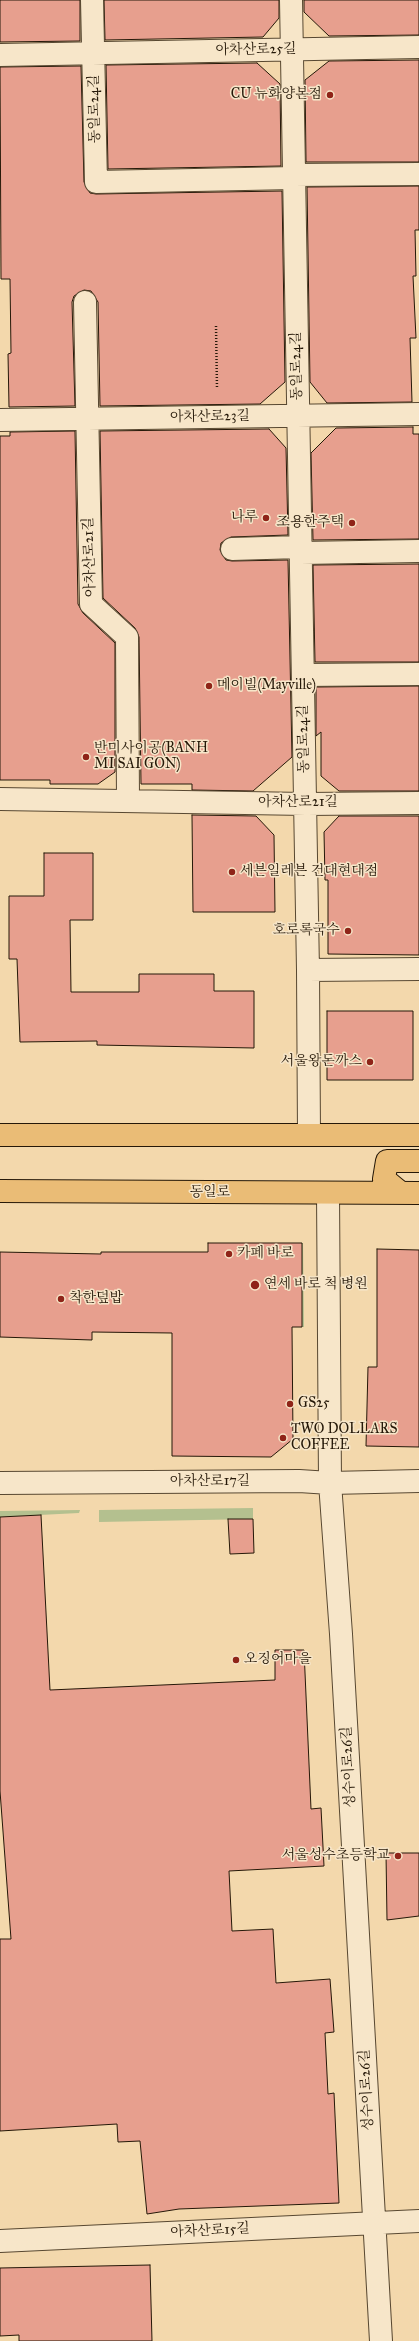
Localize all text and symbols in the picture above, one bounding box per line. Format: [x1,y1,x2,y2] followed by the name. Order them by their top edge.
[215,41,297,59] street label: 아차산로25길
[86,74,104,144] street label: 동일로24길
[231,87,322,103] place label: CU 뉴화양본점
[325,90,335,100] marker: CU 뉴화양본점
[288,331,306,401] street label: 동일로24길
[170,408,250,426] street label: 아차산로23길
[231,510,258,526] place label: 나루
[261,513,271,523] marker: 나루
[276,515,344,531] place label: 조용한주택
[80,517,100,597] street label: 아차산로21길
[347,518,357,528] marker: 조용한주택
[217,678,316,694] place label: 메이빌(Mayville)
[204,681,214,691] marker: 메이빌(Mayville)
[295,704,313,774] street label: 동일로24길
[94,741,208,774] place label: 반미사이공(BANH MI SAI GON)
[81,752,91,762] marker: 반미사이공(BANH MI SAI GON)
[258,795,338,811] street label: 아차산로21길
[240,864,378,880] place label: 세븐일레븐 건대현대점
[227,867,237,877] marker: 세븐일레븐 건대현대점
[272,923,340,939] place label: 호로록국수
[343,926,353,936] marker: 호로록국수
[281,1054,362,1070] place label: 서울왕돈까스
[365,1057,375,1067] marker: 서울왕돈까스
[190,1185,230,1201] street label: 동일로
[237,1246,294,1262] place label: 카페 바로
[224,1249,234,1259] marker: 카페 바로
[264,1277,368,1293] place label: 연세 바로 척 병원
[249,1279,261,1291] marker: 연세 바로 척 병원
[69,1291,123,1307] place label: 착한덮밥
[56,1294,66,1304] marker: 착한덮밥
[298,1396,330,1412] place label: GS25
[285,1399,295,1409] marker: GS25
[291,1422,397,1454] place label: TWO DOLLARS COFFEE
[278,1433,288,1443] marker: TWO DOLLARS COFFEE
[170,1474,250,1490] street label: 아차산로17길
[244,1652,312,1668] place label: 오징어마을
[231,1655,241,1665] marker: 오징어마을
[338,1726,360,1808] street label: 성수이로26길
[282,1848,390,1864] place label: 서울성수초등학교
[393,1851,403,1861] marker: 서울성수초등학교
[356,2049,378,2131] street label: 성수이로26길
[170,2221,250,2241] street label: 아차산로15길

